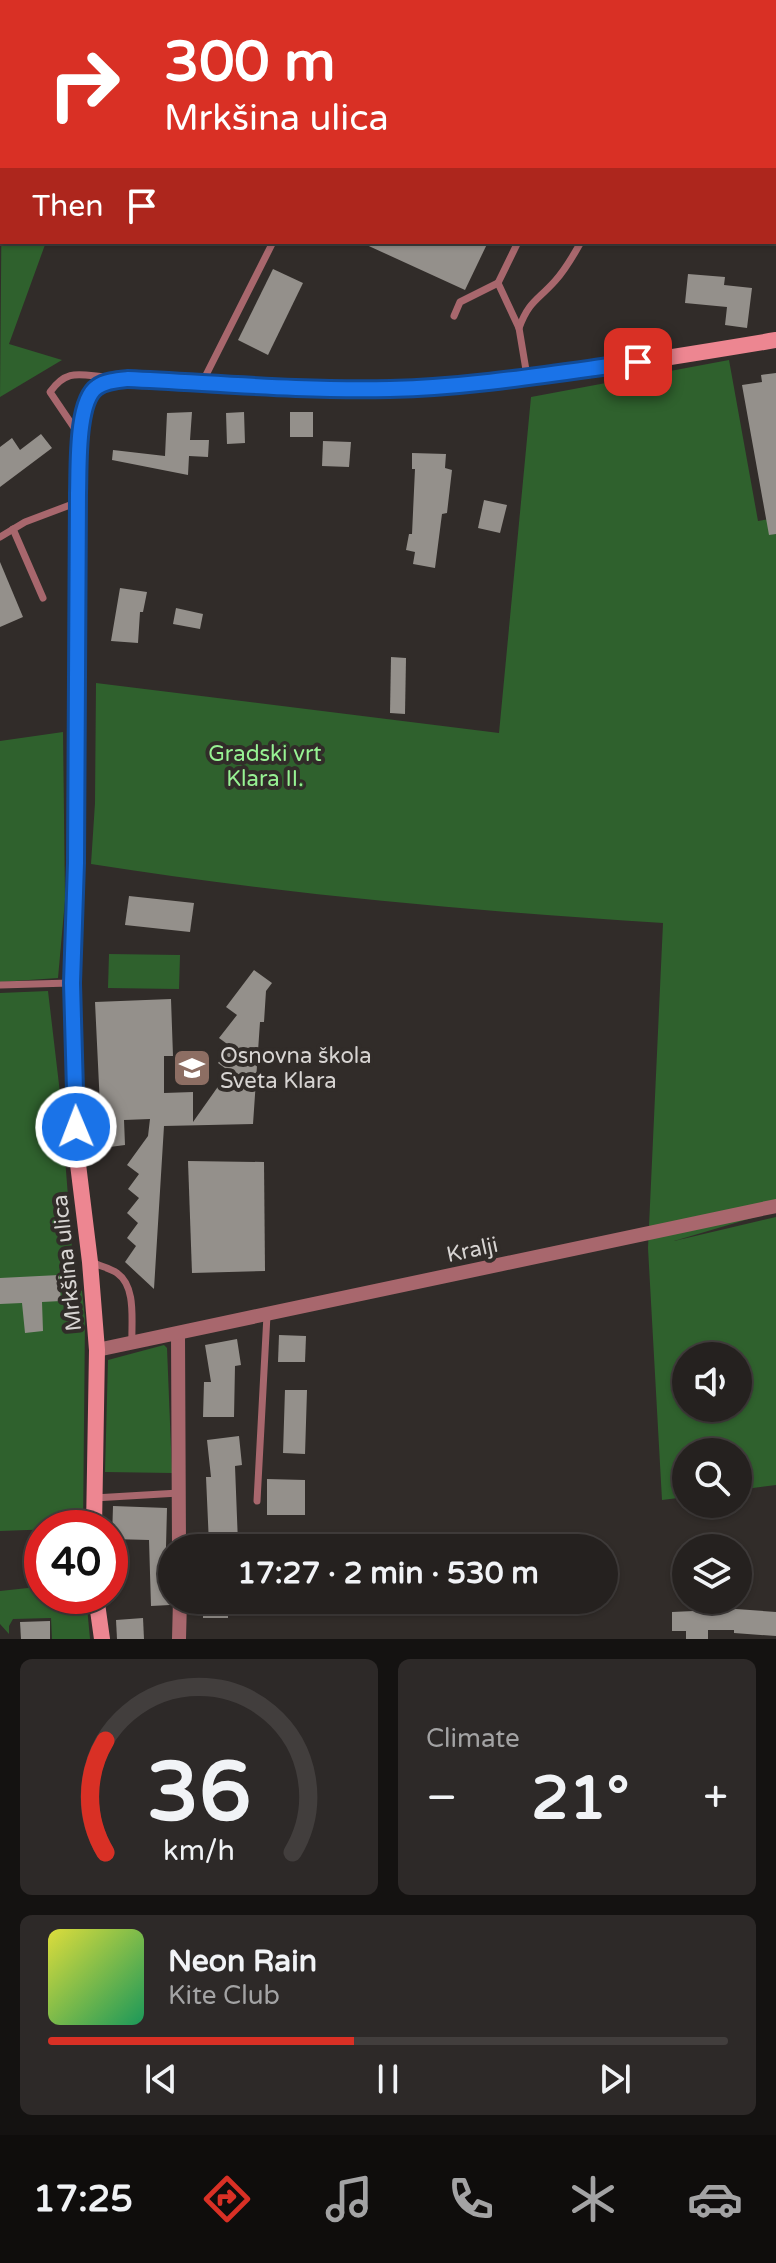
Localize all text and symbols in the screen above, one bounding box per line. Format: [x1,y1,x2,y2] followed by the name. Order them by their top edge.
[164,29,335,96] text: 300 m
[32,32,136,136] icon: right
[164,97,389,140] text: Mrkšina ulica
[120,184,164,228] icon: arrive
[32,188,104,225] text: Then
[604,328,672,396] pin
[616,340,660,384] icon: arrive
[208,741,322,792] park label: Gradski vrt Klara II.
[220,1043,372,1094] place label: Osnovna škola Sveta Klara
[171,1047,213,1089] school or university icon: Osnovna škola Sveta Klara
[34,1085,118,1169] position arrow
[47,1193,87,1333] street label: Mrkšina ulica
[444,1232,500,1268] street label: Kralji
[672,1342,752,1614] map controls
[672,1342,752,1422] button: sound
[672,1438,752,1518] button: search
[24,1510,128,1614] speed limit sign: 40
[672,1534,752,1614] button: layers
[237,1555,539,1592] text: 17:27 · 2 min · 530 m
[426,1723,520,1754] text: Climate
[147,1743,251,1843] text: 36
[531,1763,629,1835] text: 21°
[426,1772,457,1825] text: −
[703,1772,728,1825] text: +
[163,1834,235,1868] text: km/h
[168,1943,317,1980] text: Neon Rain
[168,1980,280,2011] text: Kite Club
[139,2057,183,2101] icon: previous
[366,2057,410,2101] icon: pause
[593,2057,637,2101] icon: next
[199,2171,255,2227] icon: directions
[321,2171,377,2227] icon: music
[443,2171,499,2227] icon: phone
[565,2171,621,2227] icon: climate
[687,2171,743,2227] icon: car
[33,2178,133,2221] text: 17:25

